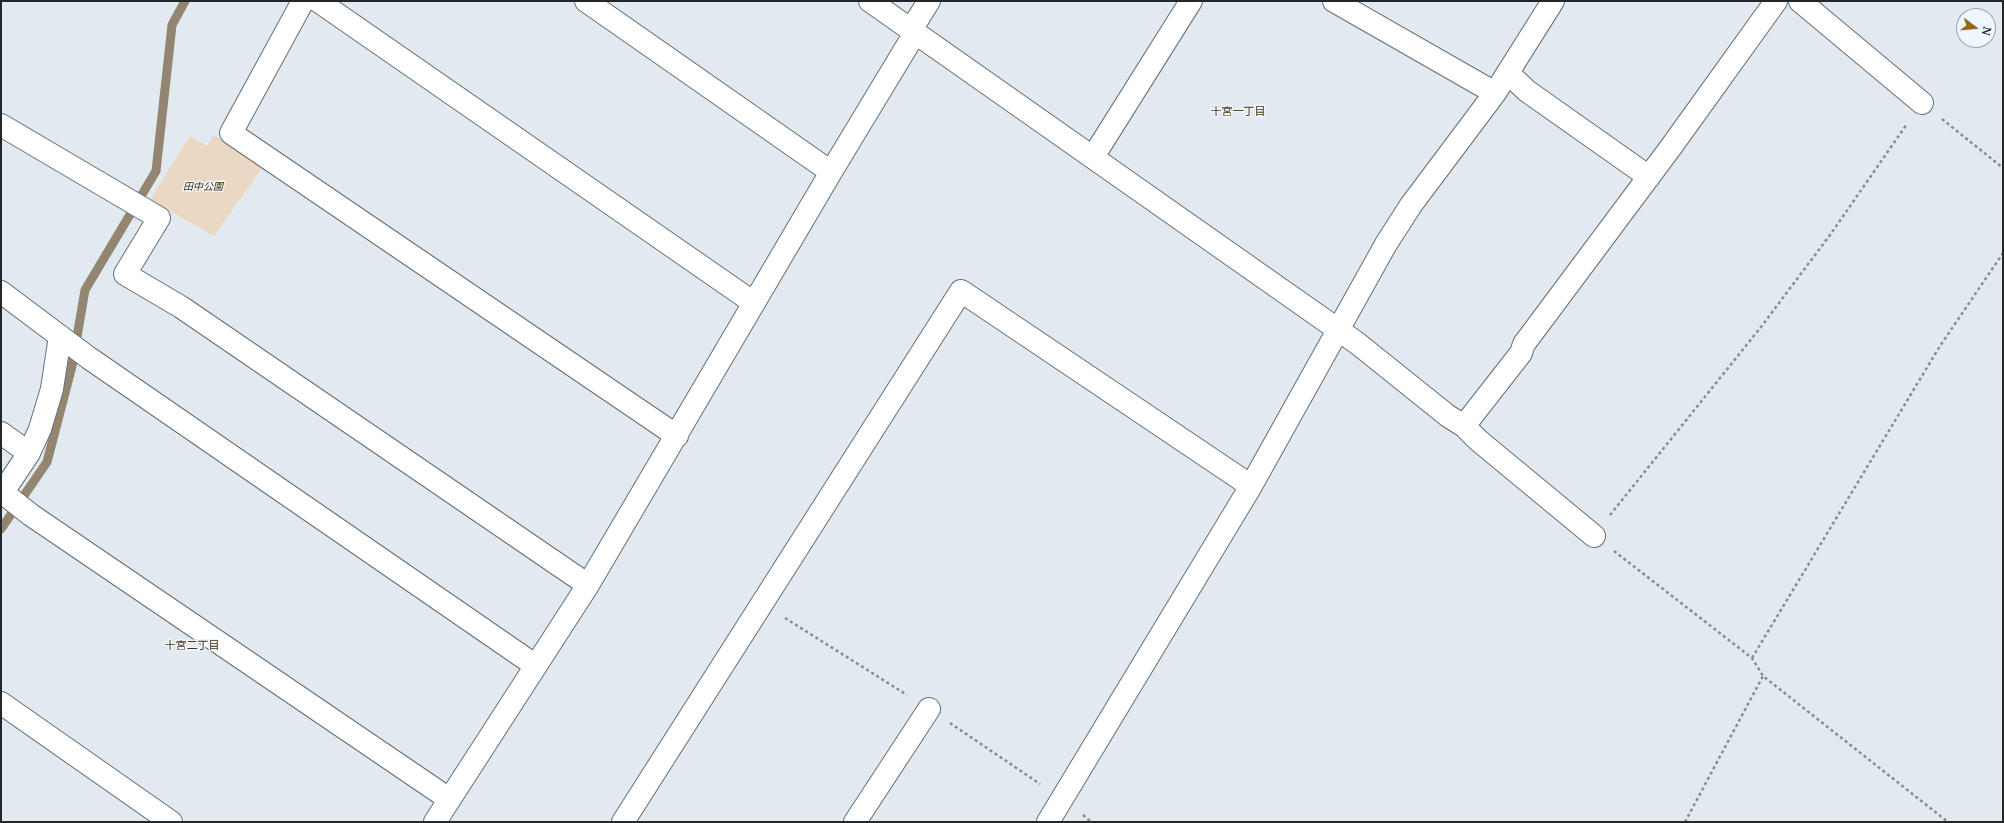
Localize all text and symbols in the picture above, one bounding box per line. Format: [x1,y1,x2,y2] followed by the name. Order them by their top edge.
[1956,8,1996,48] north arrow
[1979,25,1995,37] text: N
[1211,105,1265,119] district label: 十宮一丁目
[183,181,223,193] park label: 田中公園
[165,639,219,653] district label: 十宮二丁目

